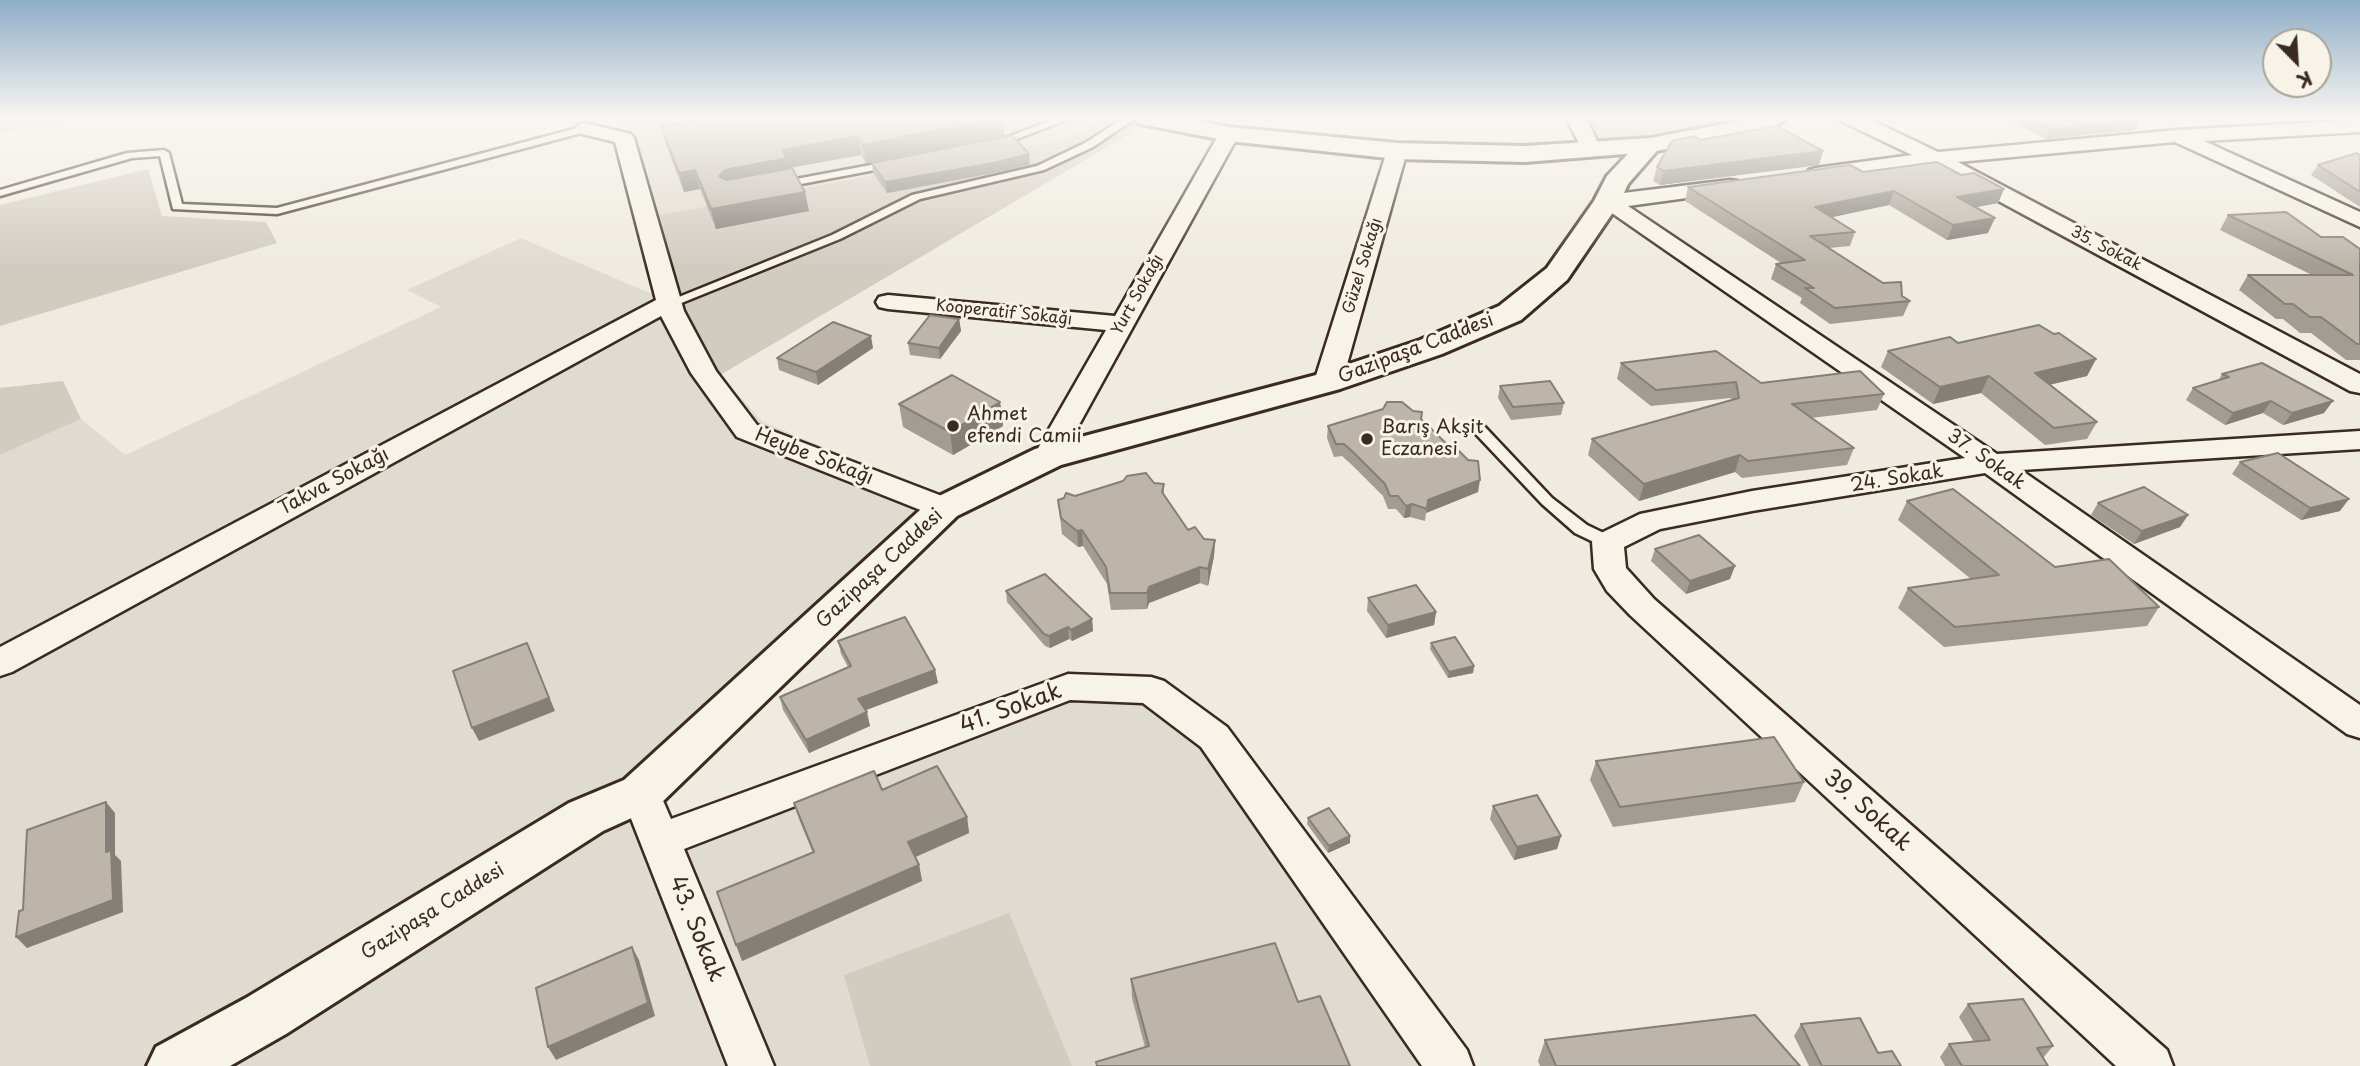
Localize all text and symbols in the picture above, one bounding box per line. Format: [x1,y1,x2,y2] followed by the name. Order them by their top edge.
[2262,28,2332,98] north arrow
[2293,65,2317,96] text: K
[1339,216,1387,316] street label: Güzel Sokağı
[2067,222,2145,276] street label: 35. Sokak
[1108,251,1168,339] street label: Yurt Sokağı
[935,296,1073,330] street label: Kooperatif Sokağı
[1335,309,1497,389] street label: Gazipaşa Caddesi
[967,404,1082,448] place label: Ahmet efendi Camii
[1381,417,1483,461] place label: Barış Akşit Eczanesi
[945,418,961,434] marker: Ahmet efendi Camii
[752,424,876,490] street label: Heybe Sokağı
[1942,425,2030,495] street label: 37. Sokak
[1359,431,1375,447] marker: Barış Akşit Eczanesi
[275,443,393,521] street label: Takva Sokağı
[1849,460,1945,498] street label: 24. Sokak
[812,505,948,633] street label: Gazipaşa Caddesi
[956,678,1066,740] street label: 41. Sokak
[1817,764,1917,858] street label: 39. Sokak
[357,859,509,965] street label: Gazipaşa Caddesi
[662,872,730,986] street label: 43. Sokak

